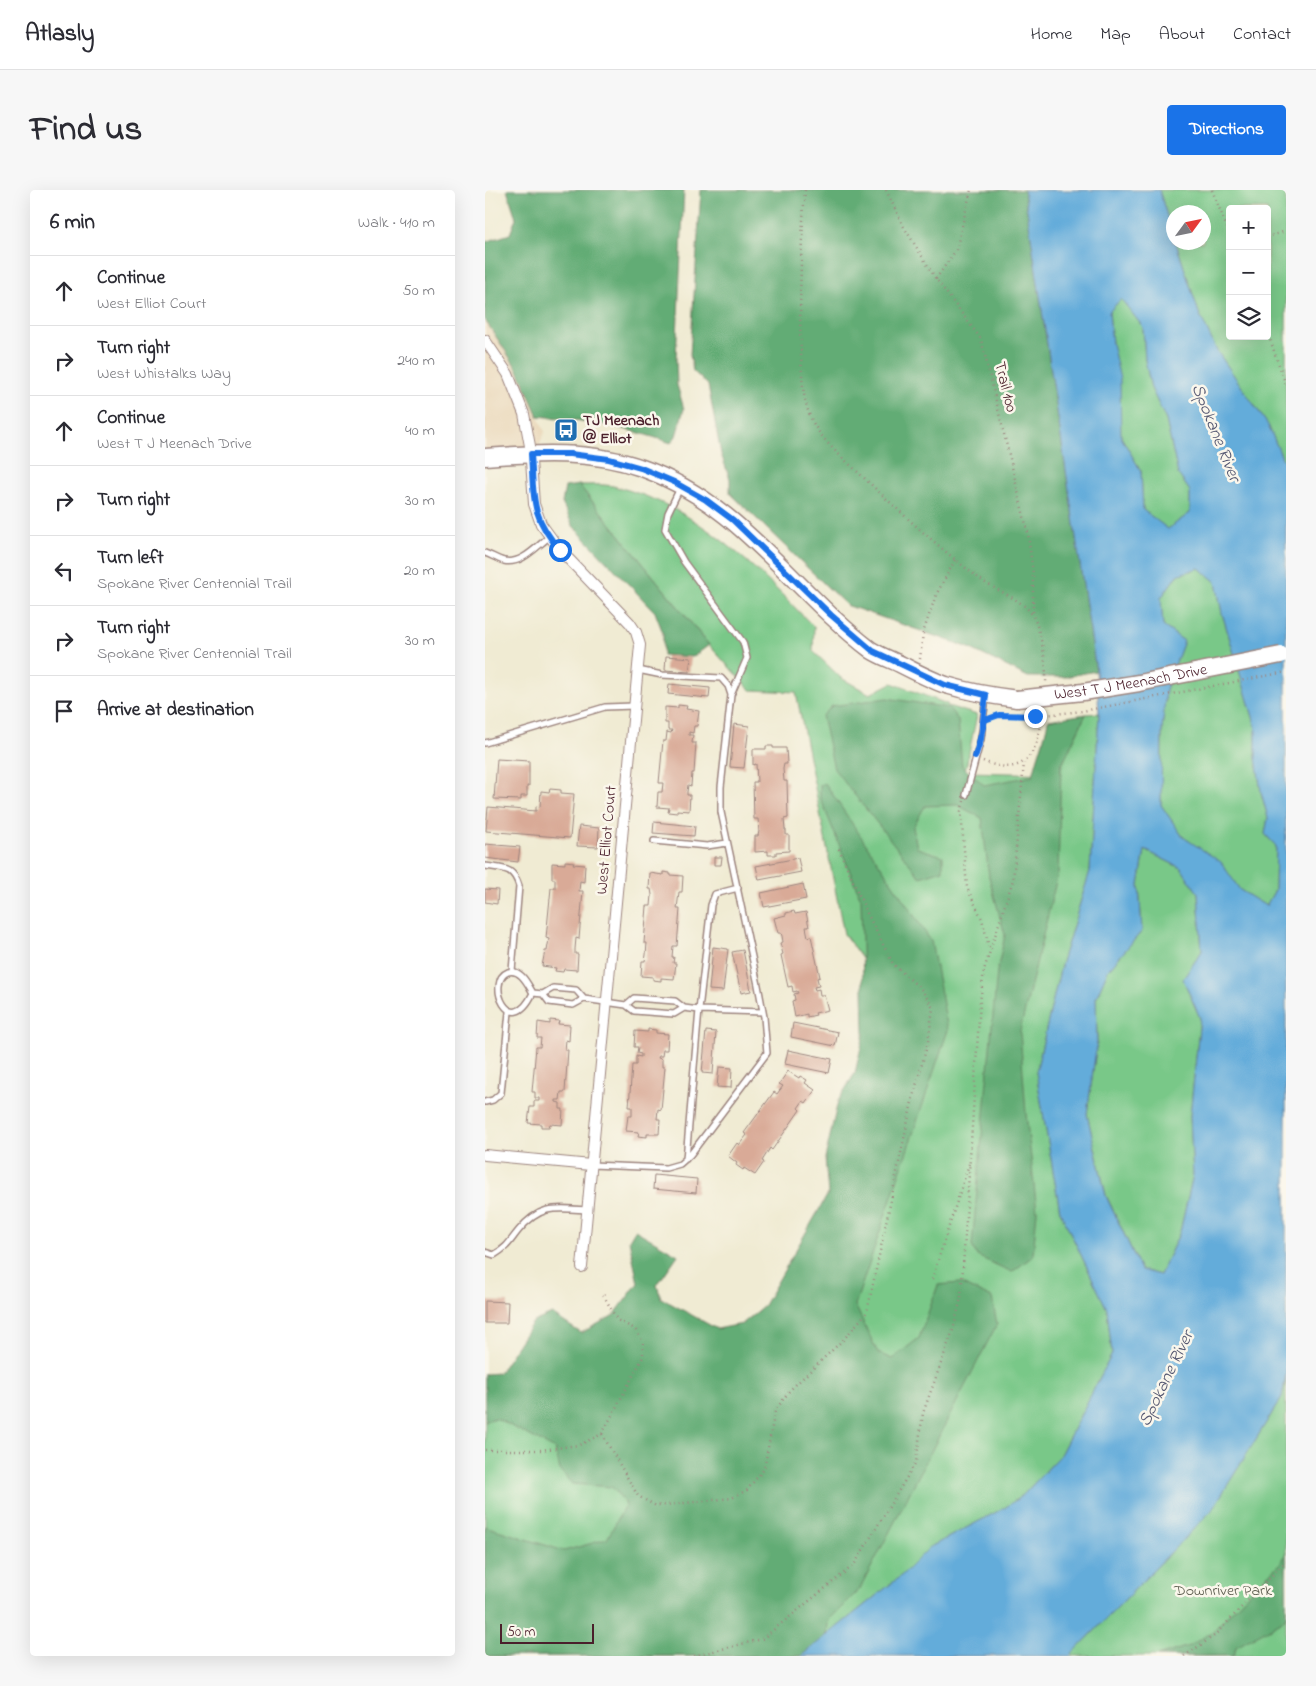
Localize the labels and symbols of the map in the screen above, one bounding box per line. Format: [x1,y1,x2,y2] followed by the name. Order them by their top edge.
[1166,205,1211,250] north arrow
[987,359,1023,415] street label: Trail 100
[1184,380,1247,488] water label: Spokane River
[582,409,660,451] place label: TJ Meenach @ Elliot
[553,417,579,443] bus stop icon: TJ Meenach @ Elliot
[549,539,572,562] route start
[1053,658,1210,707] street label: West T J Meenach Drive
[1024,705,1047,728] route end
[590,784,624,895] street label: West Elliot Court
[1133,1325,1202,1431] water label: Spokane River
[1173,1579,1273,1603] park label: Downriver Park
[500,1621,594,1644] scale bar

